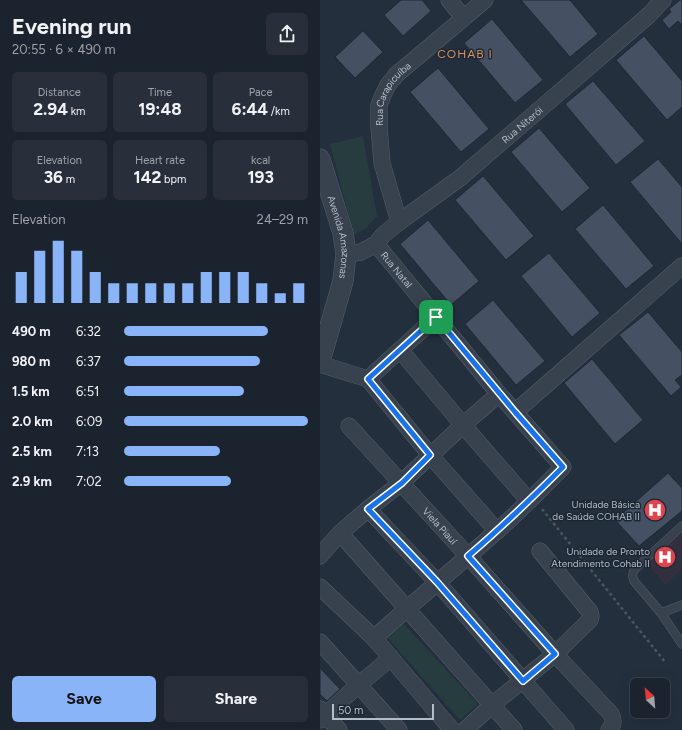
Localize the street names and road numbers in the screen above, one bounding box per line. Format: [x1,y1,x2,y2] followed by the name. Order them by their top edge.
[373,59,414,126] street label: Rua Carapicuíba
[499,104,546,146] street label: Rua Niterói
[325,194,352,280] street label: Avenida Amazonas
[378,249,415,291] street label: Rua Natal
[420,505,460,548] street label: Viela Piauí

